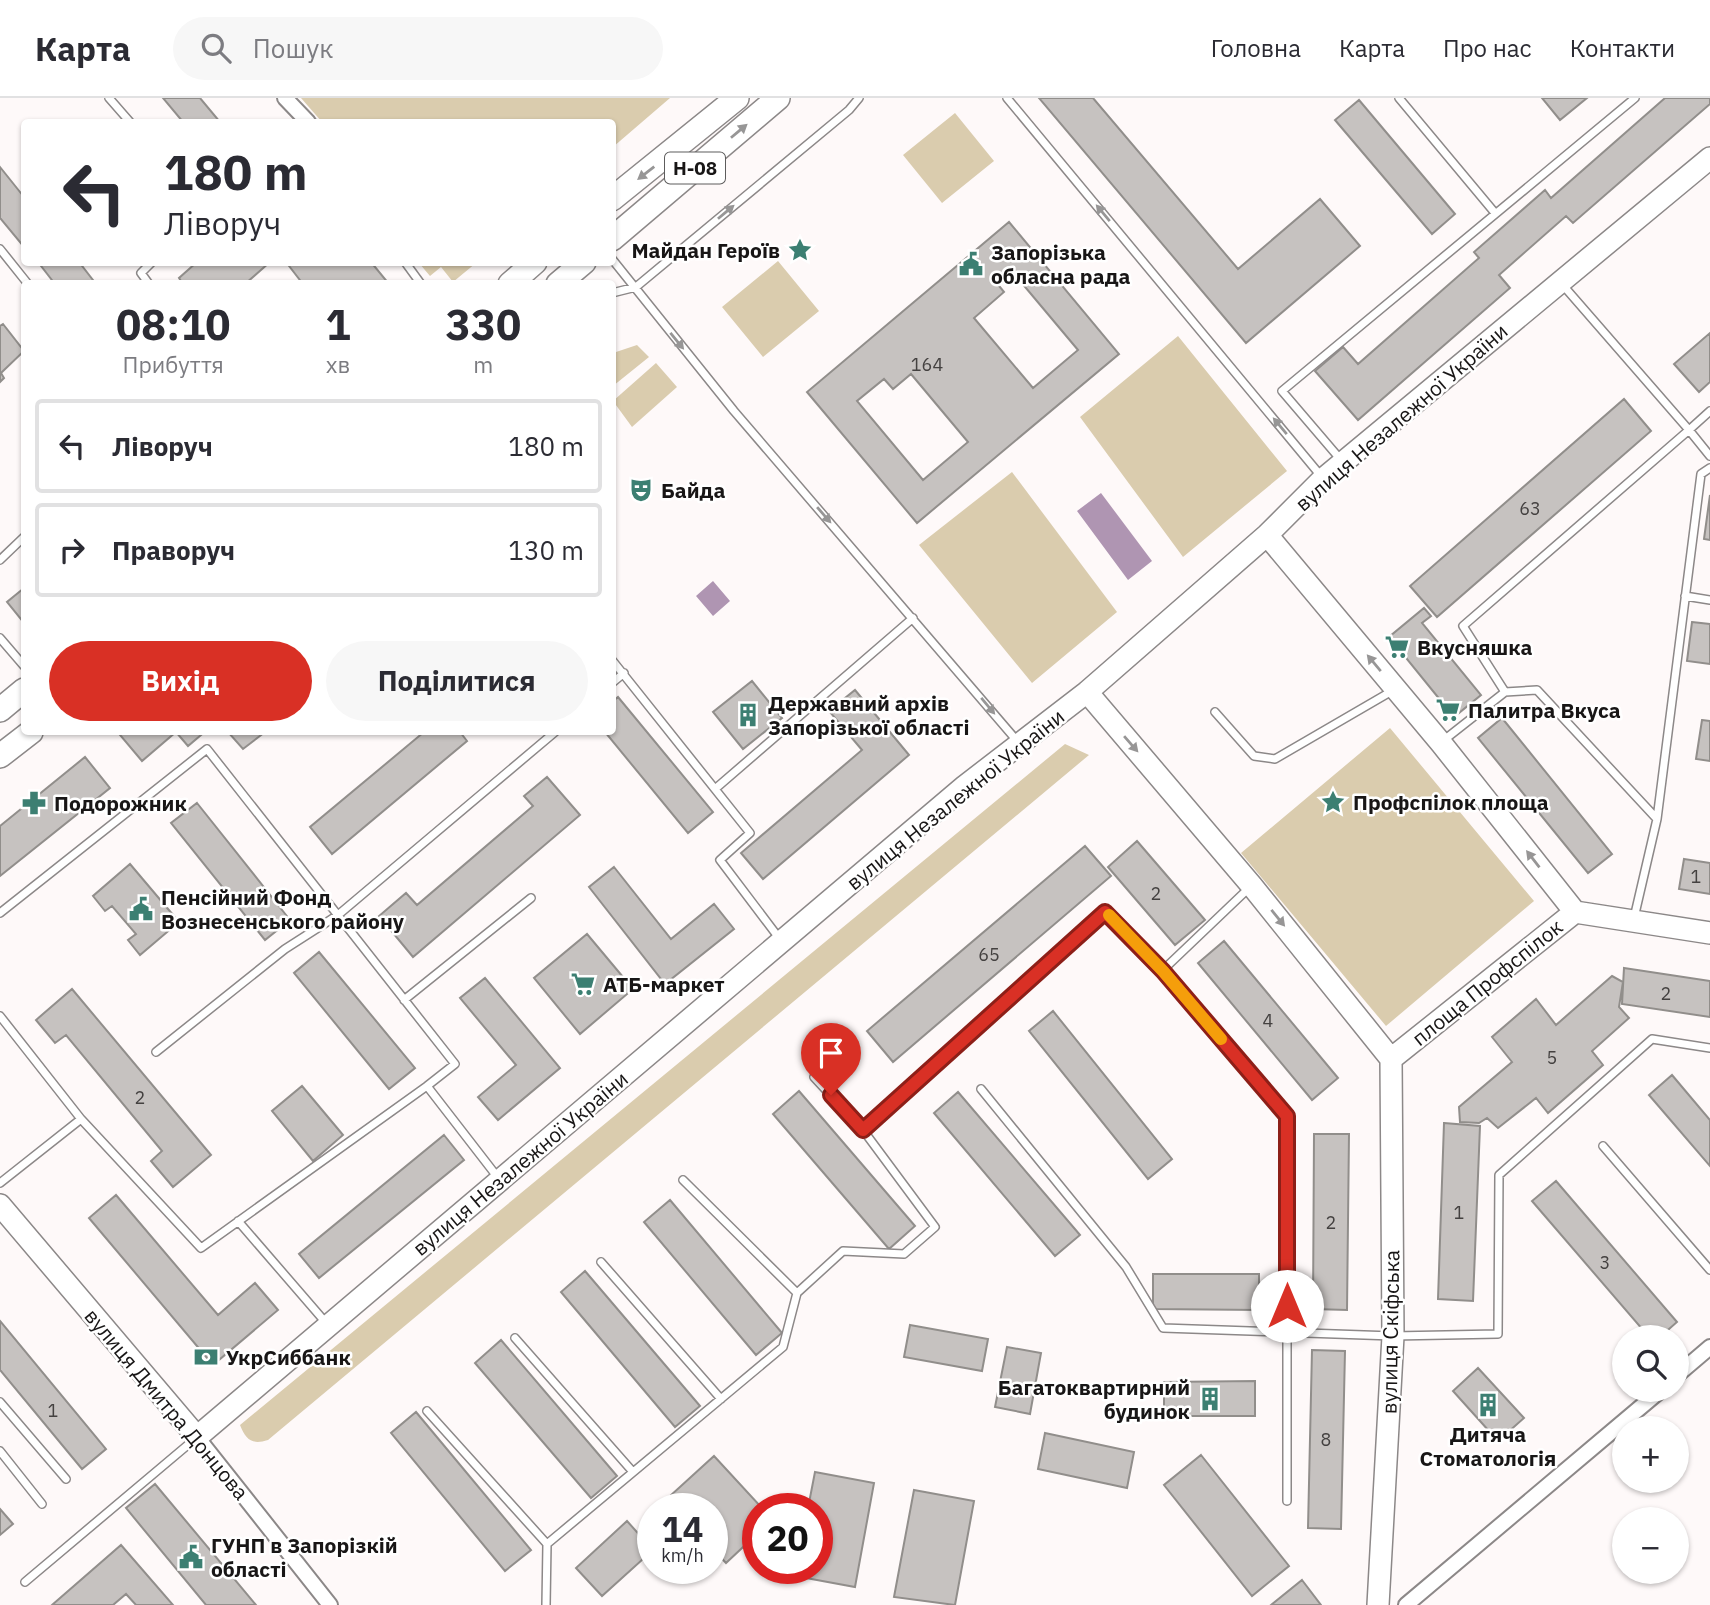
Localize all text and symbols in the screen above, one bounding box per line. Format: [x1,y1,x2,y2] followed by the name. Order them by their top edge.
[173,17,663,80] search box
[35,27,131,70] text: Карта
[197,29,235,67] icon: search
[253,31,333,65] text: Пошук
[1211,32,1301,64] text: Головна
[1339,32,1405,64] text: Карта
[1443,32,1532,64] text: Про нас
[1570,32,1675,64] text: Контакти
[730,123,748,139] one-way arrow
[164,140,308,203] text: 180 m
[49,147,140,238] icon: left
[665,152,725,184] road number: Н-08
[638,165,656,180] one-way arrow
[164,202,281,244] text: Ліворуч
[717,204,735,220] one-way arrow
[1096,205,1111,222] one-way arrow
[631,236,780,264] place label: Майдан Героїв
[786,236,814,264] place icon: Майдан Героїв
[991,238,1131,290] place label: Запорізька обласна рада
[957,250,985,278] public building icon: Запорізька обласна рада
[116,297,231,352] text: 08:10
[325,297,351,352] text: 1
[446,297,521,352] text: 330
[1289,317,1513,517] street label: вулиця Незалежної України
[669,333,684,350] one-way arrow
[123,349,224,379] text: Прибуття
[326,349,350,379] text: хв
[473,349,493,379] text: m
[911,353,943,376] house number: 164
[1273,418,1288,435] one-way arrow
[53,427,91,465] icon: left
[112,429,213,463] text: Ліворуч
[508,429,584,463] text: 180 m
[627,476,655,504] theatre icon: Байда
[661,476,725,504] place label: Байда
[1519,497,1541,520] house number: 63
[816,506,831,523] one-way arrow
[53,531,91,569] icon: right
[112,533,235,567] text: Праворуч
[508,533,584,567] text: 130 m
[1383,633,1411,661] supermarket icon: Вкусняшка
[1417,633,1532,661] place label: Вкусняшка
[49,641,312,721] button: Вихід
[326,641,588,721] button: Поділитися
[1367,654,1382,672] one-way arrow
[768,689,969,741] place label: Державний архів Запорізької області
[1434,696,1462,724] supermarket icon: Палитра Вкуса
[1468,696,1621,724] place label: Палитра Вкуса
[980,697,996,715] one-way arrow
[734,701,762,729] building icon: Державний архів Запорізької області
[840,702,1070,896] street label: вулиця Незалежної України
[1123,736,1138,753] one-way arrow
[1319,788,1347,816] place icon: Профспілок площа
[1353,788,1549,816] place label: Профспілок площа
[20,789,48,817] pharmacy icon: Подорожник
[54,789,187,817] place label: Подорожник
[1525,850,1540,868] one-way arrow
[1691,865,1701,888] house number: 1
[1151,882,1161,905] house number: 2
[161,883,405,935] place label: Пенсійний Фонд Вознесенського району
[127,895,155,923] public building icon: Пенсійний Фонд Вознесенського району
[1270,909,1285,927] one-way arrow
[1406,912,1568,1052] street label: площа Профспілок
[978,943,1000,966] house number: 65
[569,970,597,998] supermarket icon: АТБ-маркет
[603,970,725,998] place label: АТБ-маркет
[1661,982,1671,1005] house number: 2
[1263,1009,1274,1032] house number: 4
[801,1023,861,1095] pin
[812,1034,850,1072] icon: arrive
[1547,1046,1557,1069] house number: 5
[406,1065,634,1261] street label: вулиця Незалежної України
[135,1086,145,1109] house number: 2
[1454,1201,1464,1224] house number: 1
[1326,1211,1336,1234] house number: 2
[1375,1250,1405,1414] street label: вулиця Скіфська
[1600,1251,1610,1274] house number: 3
[1250,1269,1324,1343] position arrow
[79,1302,255,1506] street label: вулиця Дмитра Донцова
[1612,1325,1689,1584] map controls
[1612,1325,1689,1402] button: search
[192,1343,220,1371] bank icon: УкрСиббанк
[226,1343,351,1371] place label: УкрСиббанк
[998,1373,1190,1425] place label: Багатоквартирний будинок
[1196,1385,1224,1413] building icon: Багатоквартирний будинок
[1474,1391,1502,1419] building icon: Дитяча Стоматологія
[48,1399,58,1422] house number: 1
[1612,1416,1689,1493] button: +
[1420,1420,1556,1472] place label: Дитяча Стоматологія
[1321,1428,1331,1451] house number: 8
[742,1493,833,1584] speed limit sign: 20
[661,1506,704,1552] text: 14
[1612,1507,1689,1584] button: −
[211,1531,398,1583] place label: ГУНП в Запорізкій області
[177,1543,205,1571] public building icon: ГУНП в Запорізкій області
[661,1544,704,1567] text: km/h

